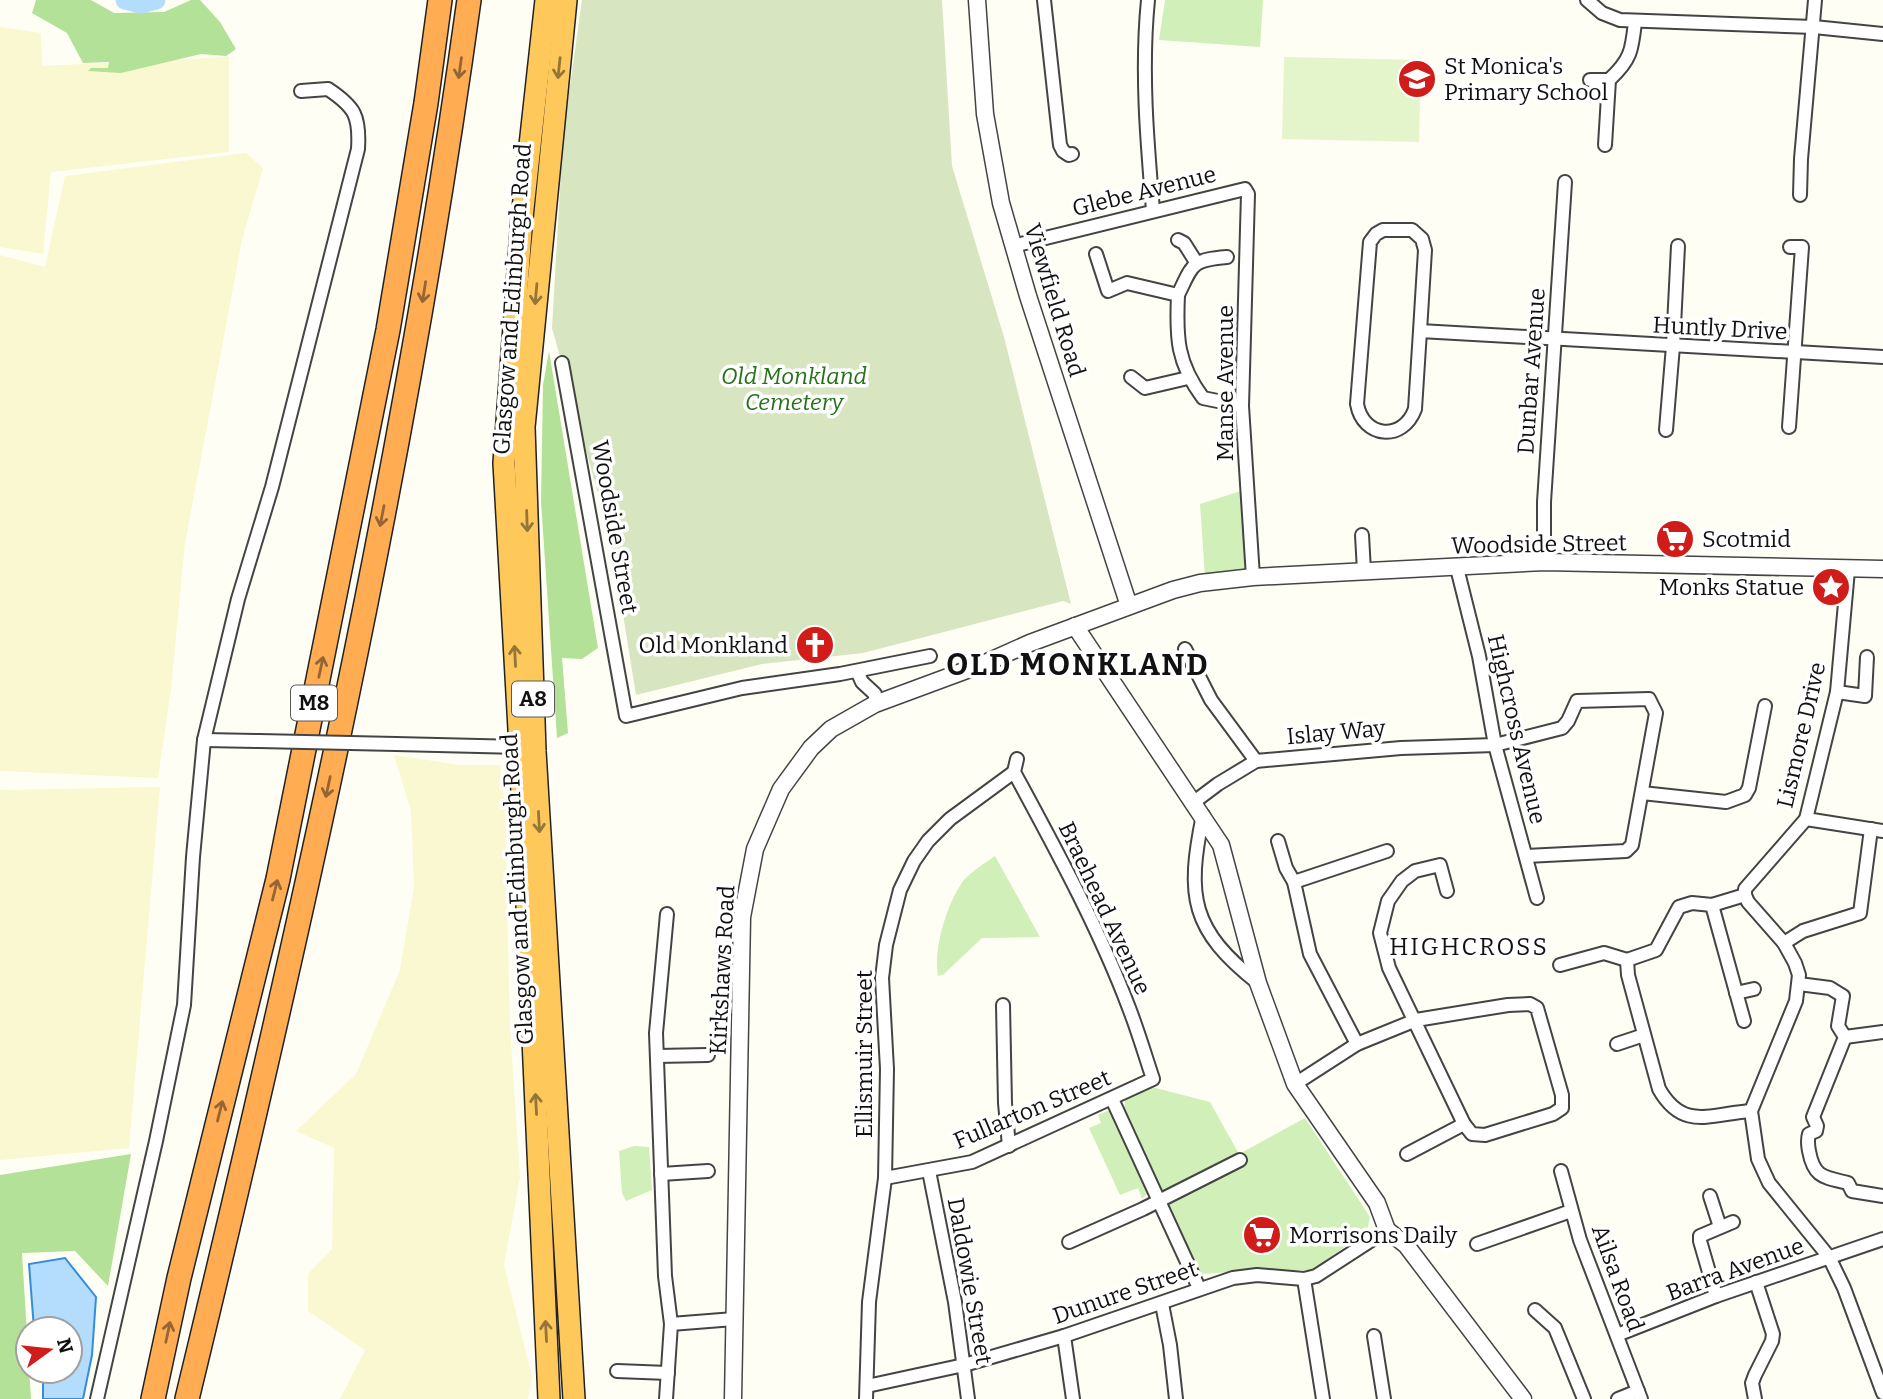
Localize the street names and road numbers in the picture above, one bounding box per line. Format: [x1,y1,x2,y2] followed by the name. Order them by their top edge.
[487,142,537,456] street label: Glasgow and Edinburgh Road
[1069,160,1219,222] street label: Glebe Avenue
[1018,220,1092,380] street label: Viewfield Road
[1511,287,1551,455] street label: Dunbar Avenue
[1211,305,1239,461] street label: Manse Avenue
[1652,310,1788,346] street label: Huntly Drive
[586,438,644,616] street label: Woodside Street
[1451,528,1627,560] street label: Woodside Street
[1482,631,1552,827] street label: Highcross Avenue
[1771,659,1831,811] street label: Lismore Drive
[512,682,554,716] road number: A8
[291,686,337,720] road number: M8
[1285,714,1388,750] street label: Islay Way
[495,732,539,1046] street label: Glasgow and Edinburgh Road
[1053,817,1157,999] street label: Braehead Avenue
[704,884,740,1055] street label: Kirkshaws Road
[850,970,878,1138] street label: Ellismuir Street
[949,1063,1115,1155] street label: Fullarton Street
[942,1195,998,1367] street label: Daldowie Street
[1586,1221,1650,1336] street label: Ailsa Road
[1662,1231,1808,1307] street label: Barra Avenue
[1049,1254,1201,1330] street label: Dunure Street

